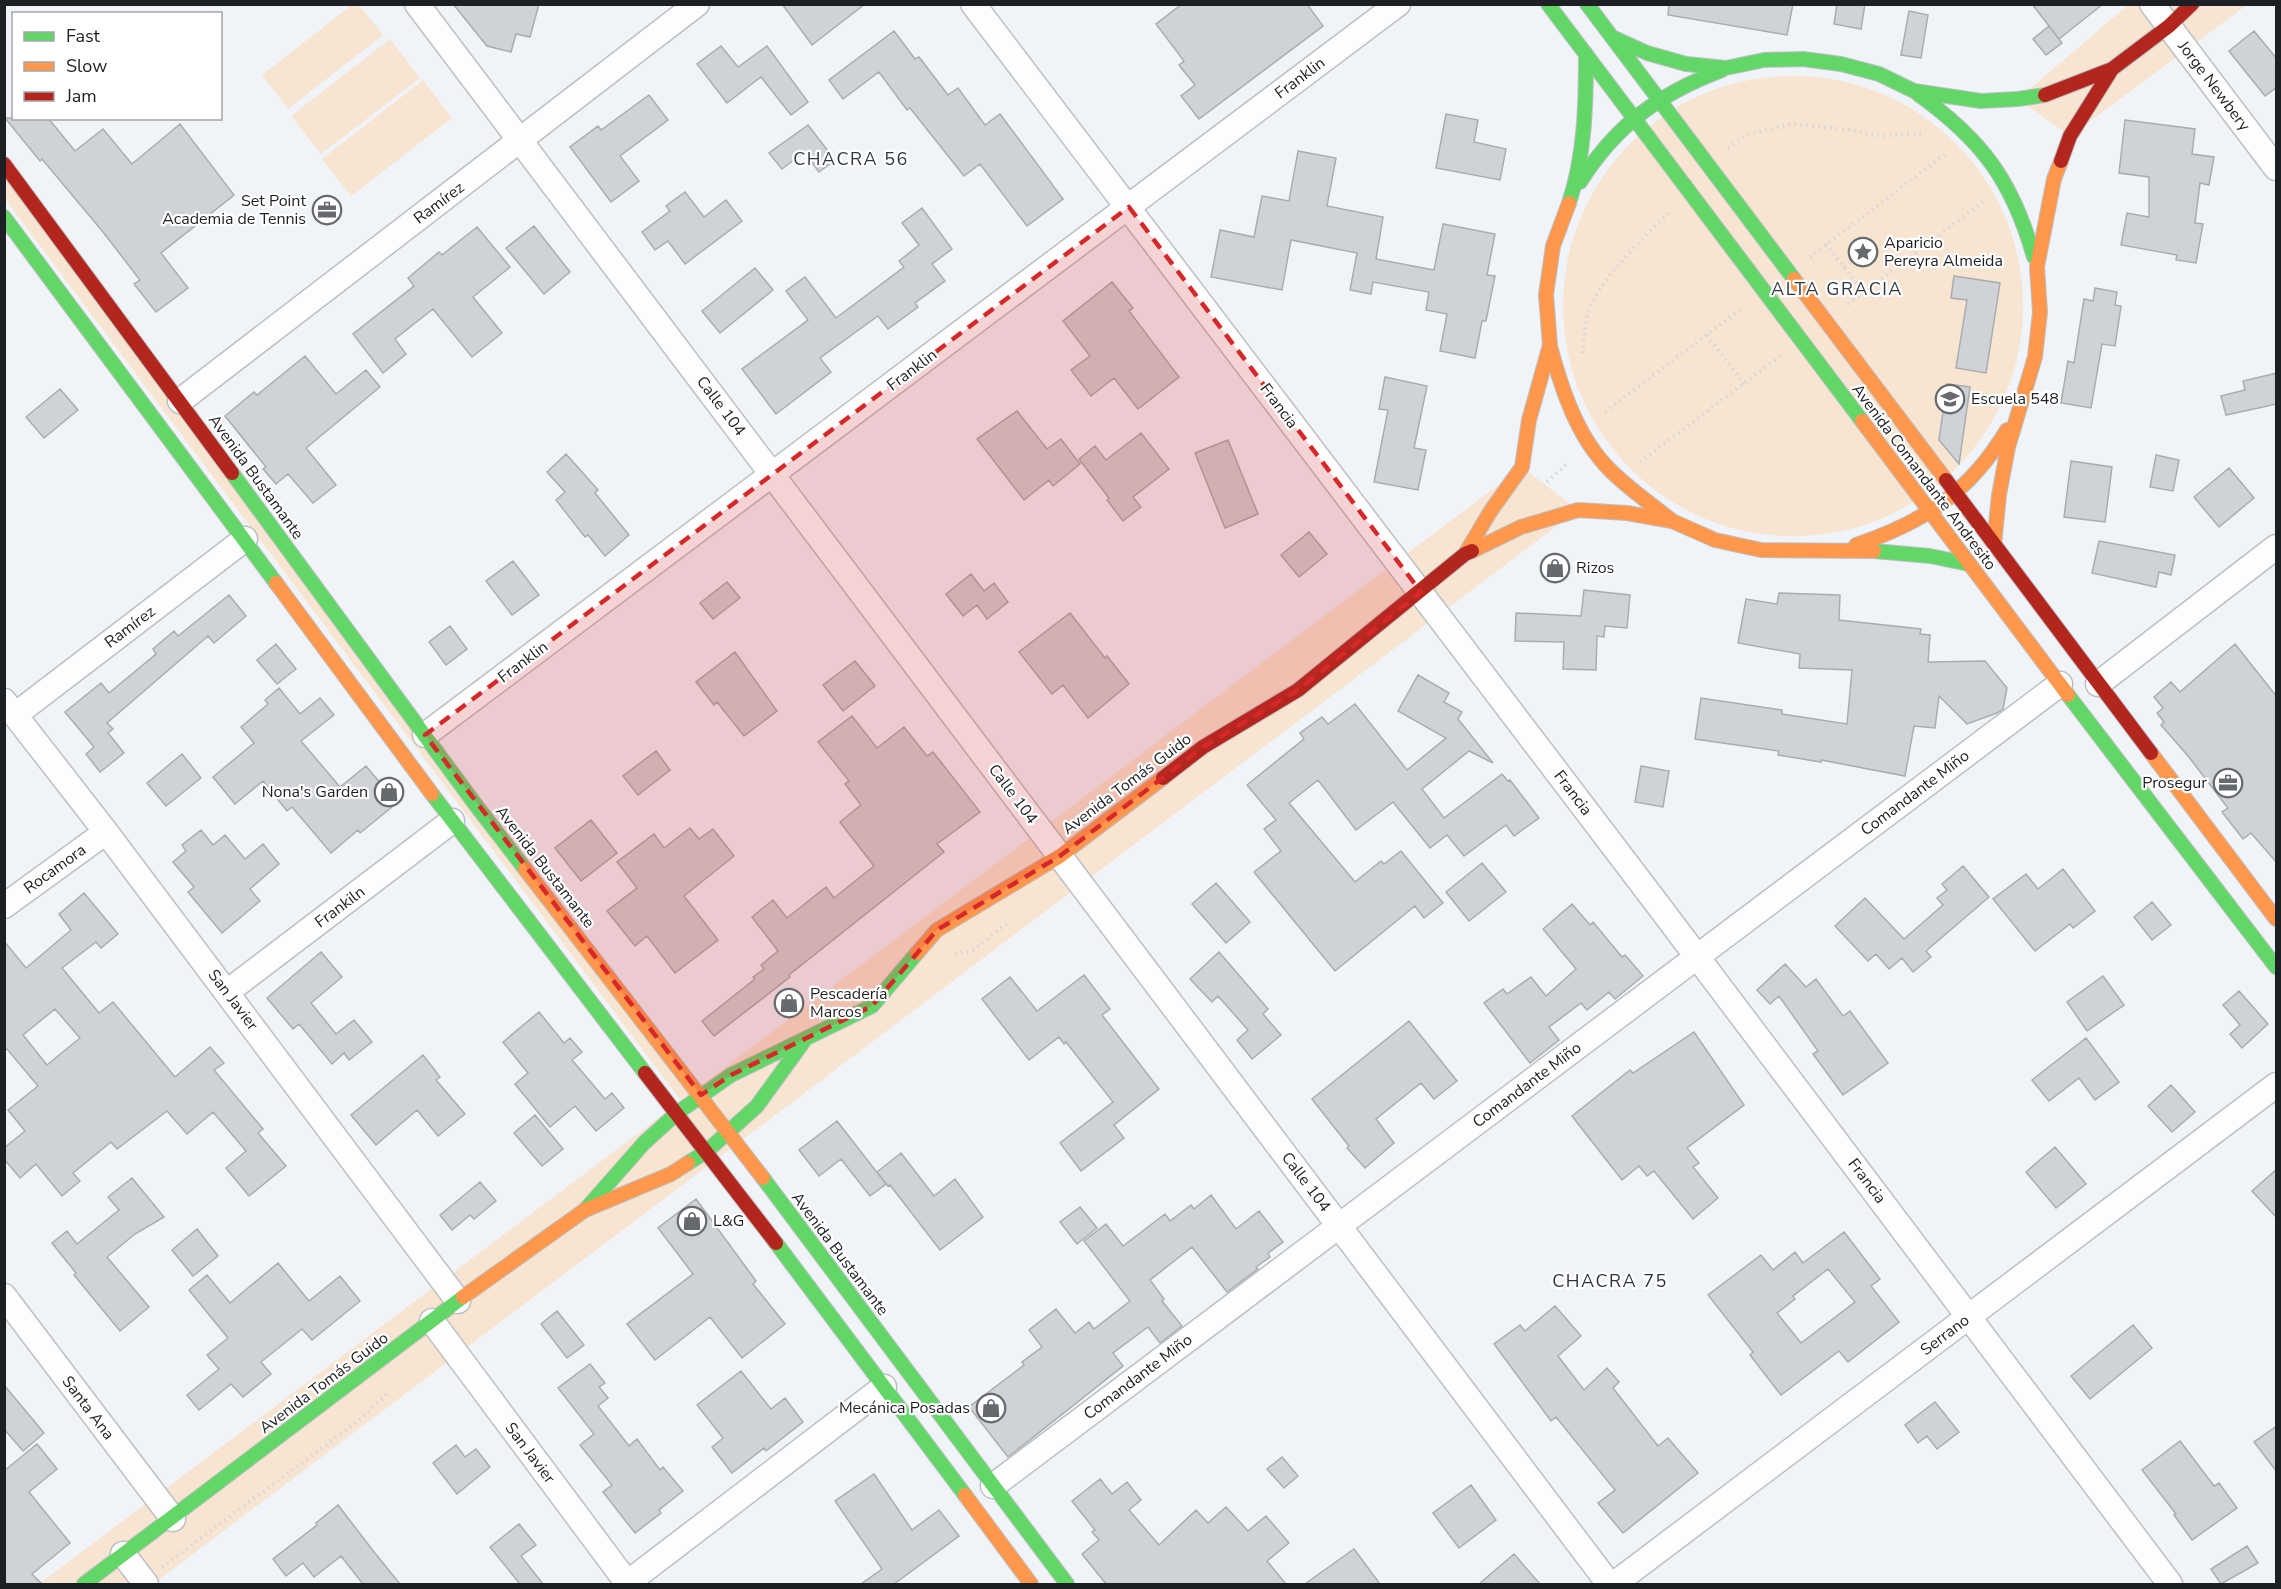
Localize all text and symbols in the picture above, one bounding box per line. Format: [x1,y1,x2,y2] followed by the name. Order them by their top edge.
[12,12,222,120] legend
[66,24,101,48] text: Fast
[2172,36,2256,136] street label: Jorge Newbery
[1270,52,1330,104] street label: Franklin
[66,54,107,78] text: Slow
[65,84,97,108] text: Jam
[793,147,909,171] district label: CHACRA 56
[409,177,469,229] street label: Ramírez
[162,190,306,230] place label: Set Point Academia de Tennis
[311,194,343,226] office icon: Set Point Academia de Tennis
[1884,232,2003,272] place label: Aparicio Pereyra Almeida
[1847,236,1879,268] place icon: Aparicio Pereyra Almeida
[1771,277,1903,301] district label: ALTA GRACIA
[882,344,942,396] street label: Franklin
[691,372,751,441] street label: Calle 104
[1255,379,1303,433] street label: Francia
[1847,379,2001,575] street label: Avenida Comandante Andresito
[1934,383,1966,415] school or university icon: Escuela 548
[1971,388,2059,410] place label: Escuela 548
[203,410,309,544] street label: Avenida Bustamante
[1539,552,1571,584] shop icon: Rizos
[1576,557,1614,579] place label: Rizos
[100,601,160,653] street label: Ramírez
[493,636,553,688] street label: Franklin
[1058,728,1196,840] street label: Avenida Tomás Guido
[1856,745,1974,841] street label: Comandante Miño
[983,760,1043,829] street label: Calle 104
[1549,766,1597,820] street label: Francia
[2212,767,2244,799] office icon: Prosegur
[2142,772,2207,794] place label: Prosegur
[373,776,405,808] shop icon: Nona's Garden
[262,781,368,803] place label: Nona's Garden
[490,801,600,933] street label: Avenida Bustamante
[19,839,91,899] street label: Rocamora
[310,881,370,933] street label: Frankiln
[203,965,263,1035] street label: San Javier
[810,983,888,1023] place label: Pescadería Marcos
[773,987,805,1019] shop icon: Pescadería Marcos
[1468,1037,1586,1133] street label: Comandante Miño
[1276,1148,1336,1217] street label: Calle 104
[1843,1154,1891,1208] street label: Francia
[786,1188,894,1320] street label: Avenida Bustamante
[676,1205,708,1237] shop icon: L&G
[713,1210,744,1232] place label: L&G
[1552,1269,1668,1293] district label: CHACRA 75
[1916,1309,1974,1361] street label: Serrano
[255,1327,393,1439] street label: Avenida Tomás Guido
[1079,1329,1197,1425] street label: Comandante Miño
[57,1371,119,1445] street label: Santa Ana
[975,1392,1007,1424] shop icon: Mecánica Posadas
[839,1397,970,1419] place label: Mecánica Posadas
[500,1418,560,1488] street label: San Javier

